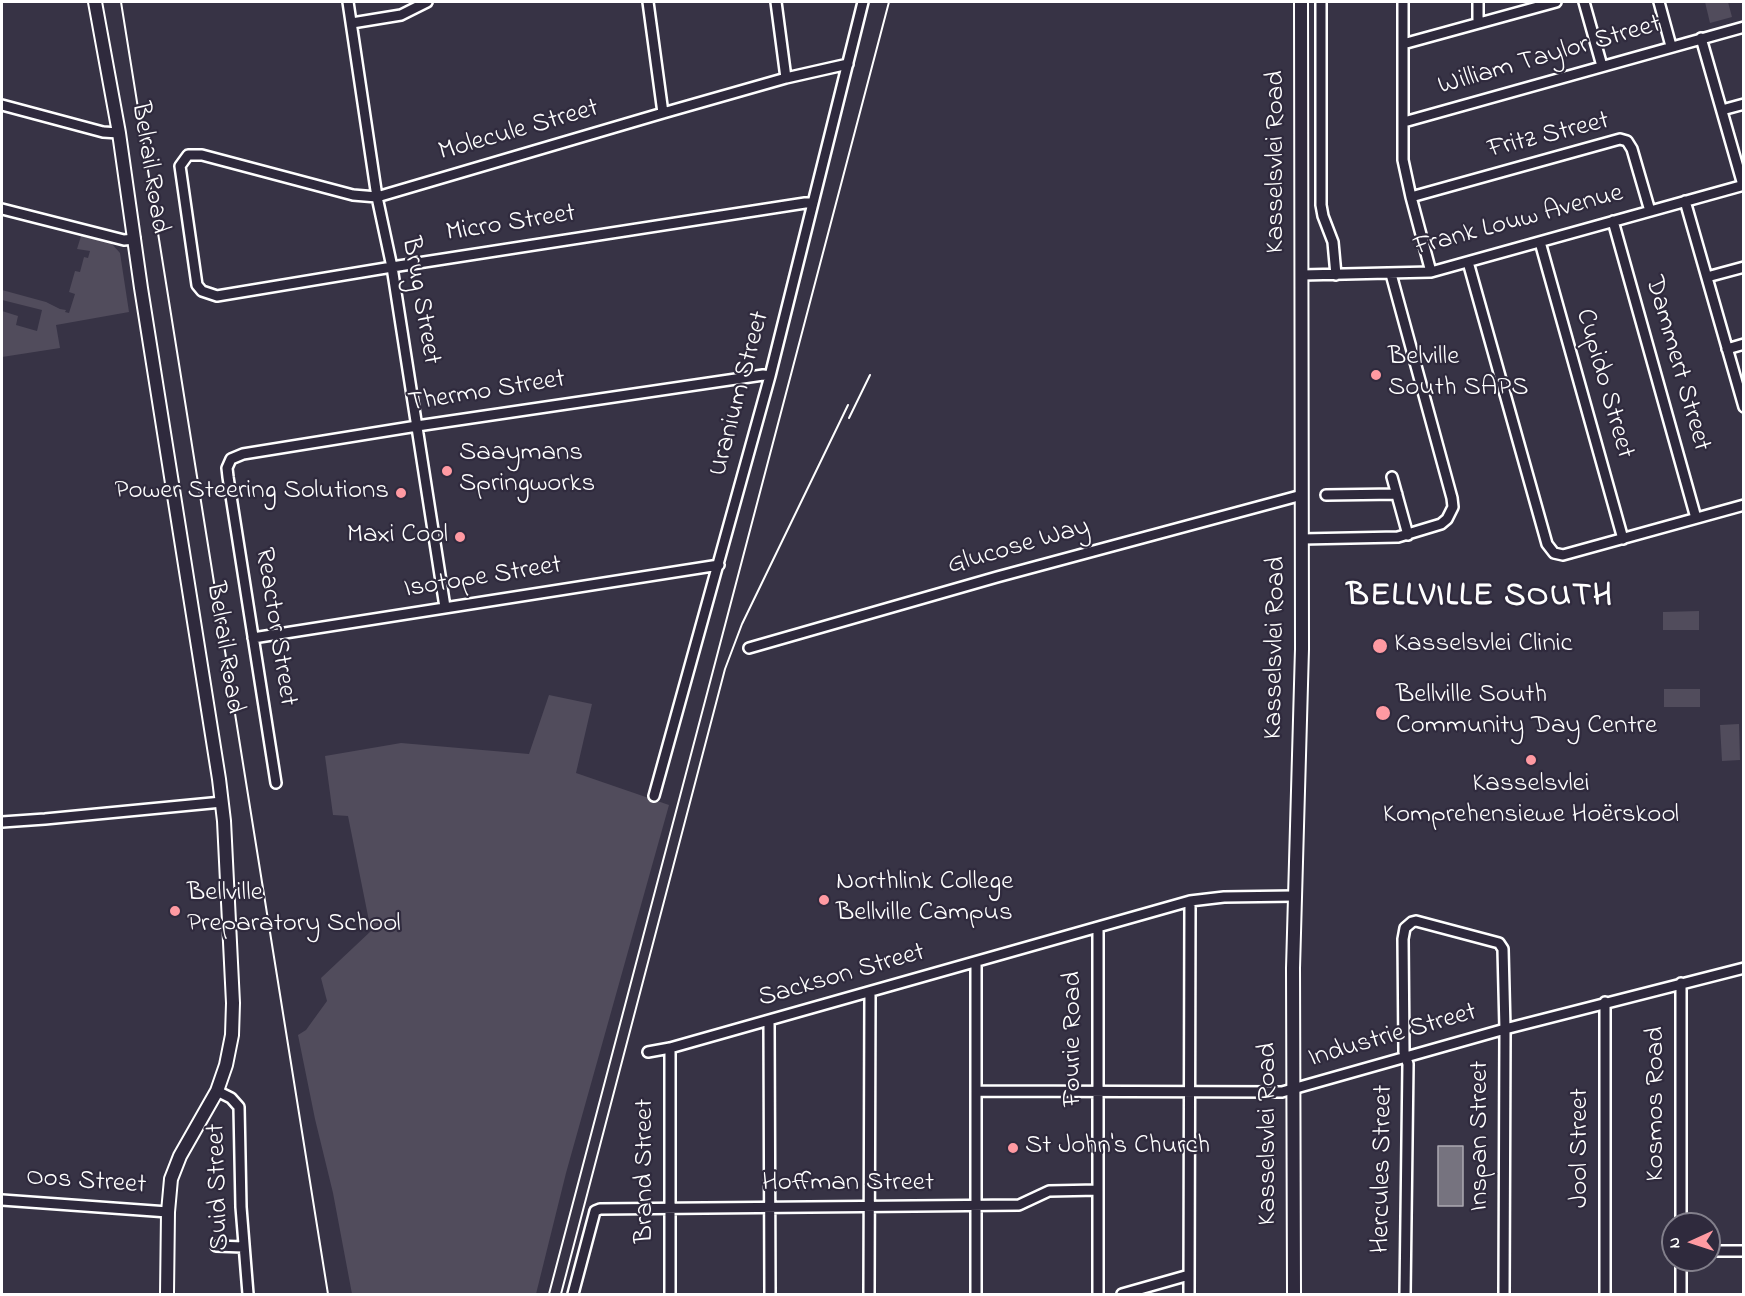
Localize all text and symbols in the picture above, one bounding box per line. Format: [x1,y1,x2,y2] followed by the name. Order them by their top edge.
[1435,10,1665,104] street label: William Taylor Street
[1262,71,1294,253] street label: Kasselsvlei Road
[435,94,603,170] street label: Molecule Street
[122,100,174,236] street label: Belrail Road
[1485,106,1613,168] street label: Fritz Street
[1411,179,1627,265] street label: Frank Louw Avenue
[444,199,578,251] street label: Micro Street
[392,235,446,367] street label: Brug Street
[1636,273,1716,455] street label: Dammert Street
[1566,306,1640,462] street label: Cupido Street
[703,308,779,480] street label: Uranium Street
[1388,343,1529,406] place label: Belville South SAPS
[406,365,568,421] street label: Thermo Street
[1369,368,1383,382] marker: Belville South SAPS
[459,439,595,502] place label: Saaymans Springworks
[440,464,454,478] marker: Saaymans Springworks
[114,477,389,509] place label: Power Steering Solutions
[394,486,408,500] marker: Power Steering Solutions
[944,512,1094,584] street label: Glucose Way
[347,521,448,553] place label: Maxi Cool
[453,530,467,544] marker: Maxi Cool
[245,546,303,708] street label: Reactor Street
[402,551,564,607] street label: Isotope Street
[1259,556,1295,740] street label: Kasselsvlei Road
[1347,579,1613,619] district label: BELLVILLE SOUTH
[197,580,249,716] street label: Belrail Road
[1394,630,1573,662] place label: Kasselsvlei Clinic
[1371,637,1389,655] marker: Kasselsvlei Clinic
[1396,681,1657,744] place label: Bellville South Community Day Centre
[1374,704,1392,722] marker: Bellville South Community Day Centre
[1524,753,1538,767] marker: Kasselsvlei Komprehensiewe Hoërskool
[1383,770,1679,833] place label: Kasselsvlei Komprehensiewe Hoërskool
[836,868,1013,931] place label: Northlink College Bellville Campus
[187,879,401,942] place label: Bellville Preparatory School
[817,893,831,907] marker: Northlink College Bellville Campus
[168,904,182,918] marker: Bellville Preparatory School
[755,938,929,1016] street label: Sackson Street
[1059,971,1091,1107] street label: Fourie Road
[1305,998,1481,1076] street label: Industrie Street
[1642,1026,1674,1182] street label: Kosmos Road
[1254,1043,1286,1225] street label: Kasselsvlei Road
[1466,1061,1498,1211] street label: Inspan Street
[1366,1084,1402,1254] street label: Hercules Street
[1566,1088,1598,1208] street label: Jool Street
[631,1099,663,1243] street label: Brand Street
[202,1123,238,1251] street label: Suid Street
[1025,1132,1210,1164] place label: St John's Church
[1006,1141,1020,1155] marker: St John's Church
[25,1163,147,1203] street label: Oos Street
[762,1169,934,1201] street label: Hoffman Street
[1661,1212,1721,1272] north arrow
[1663,1237,1687,1249] text: N

